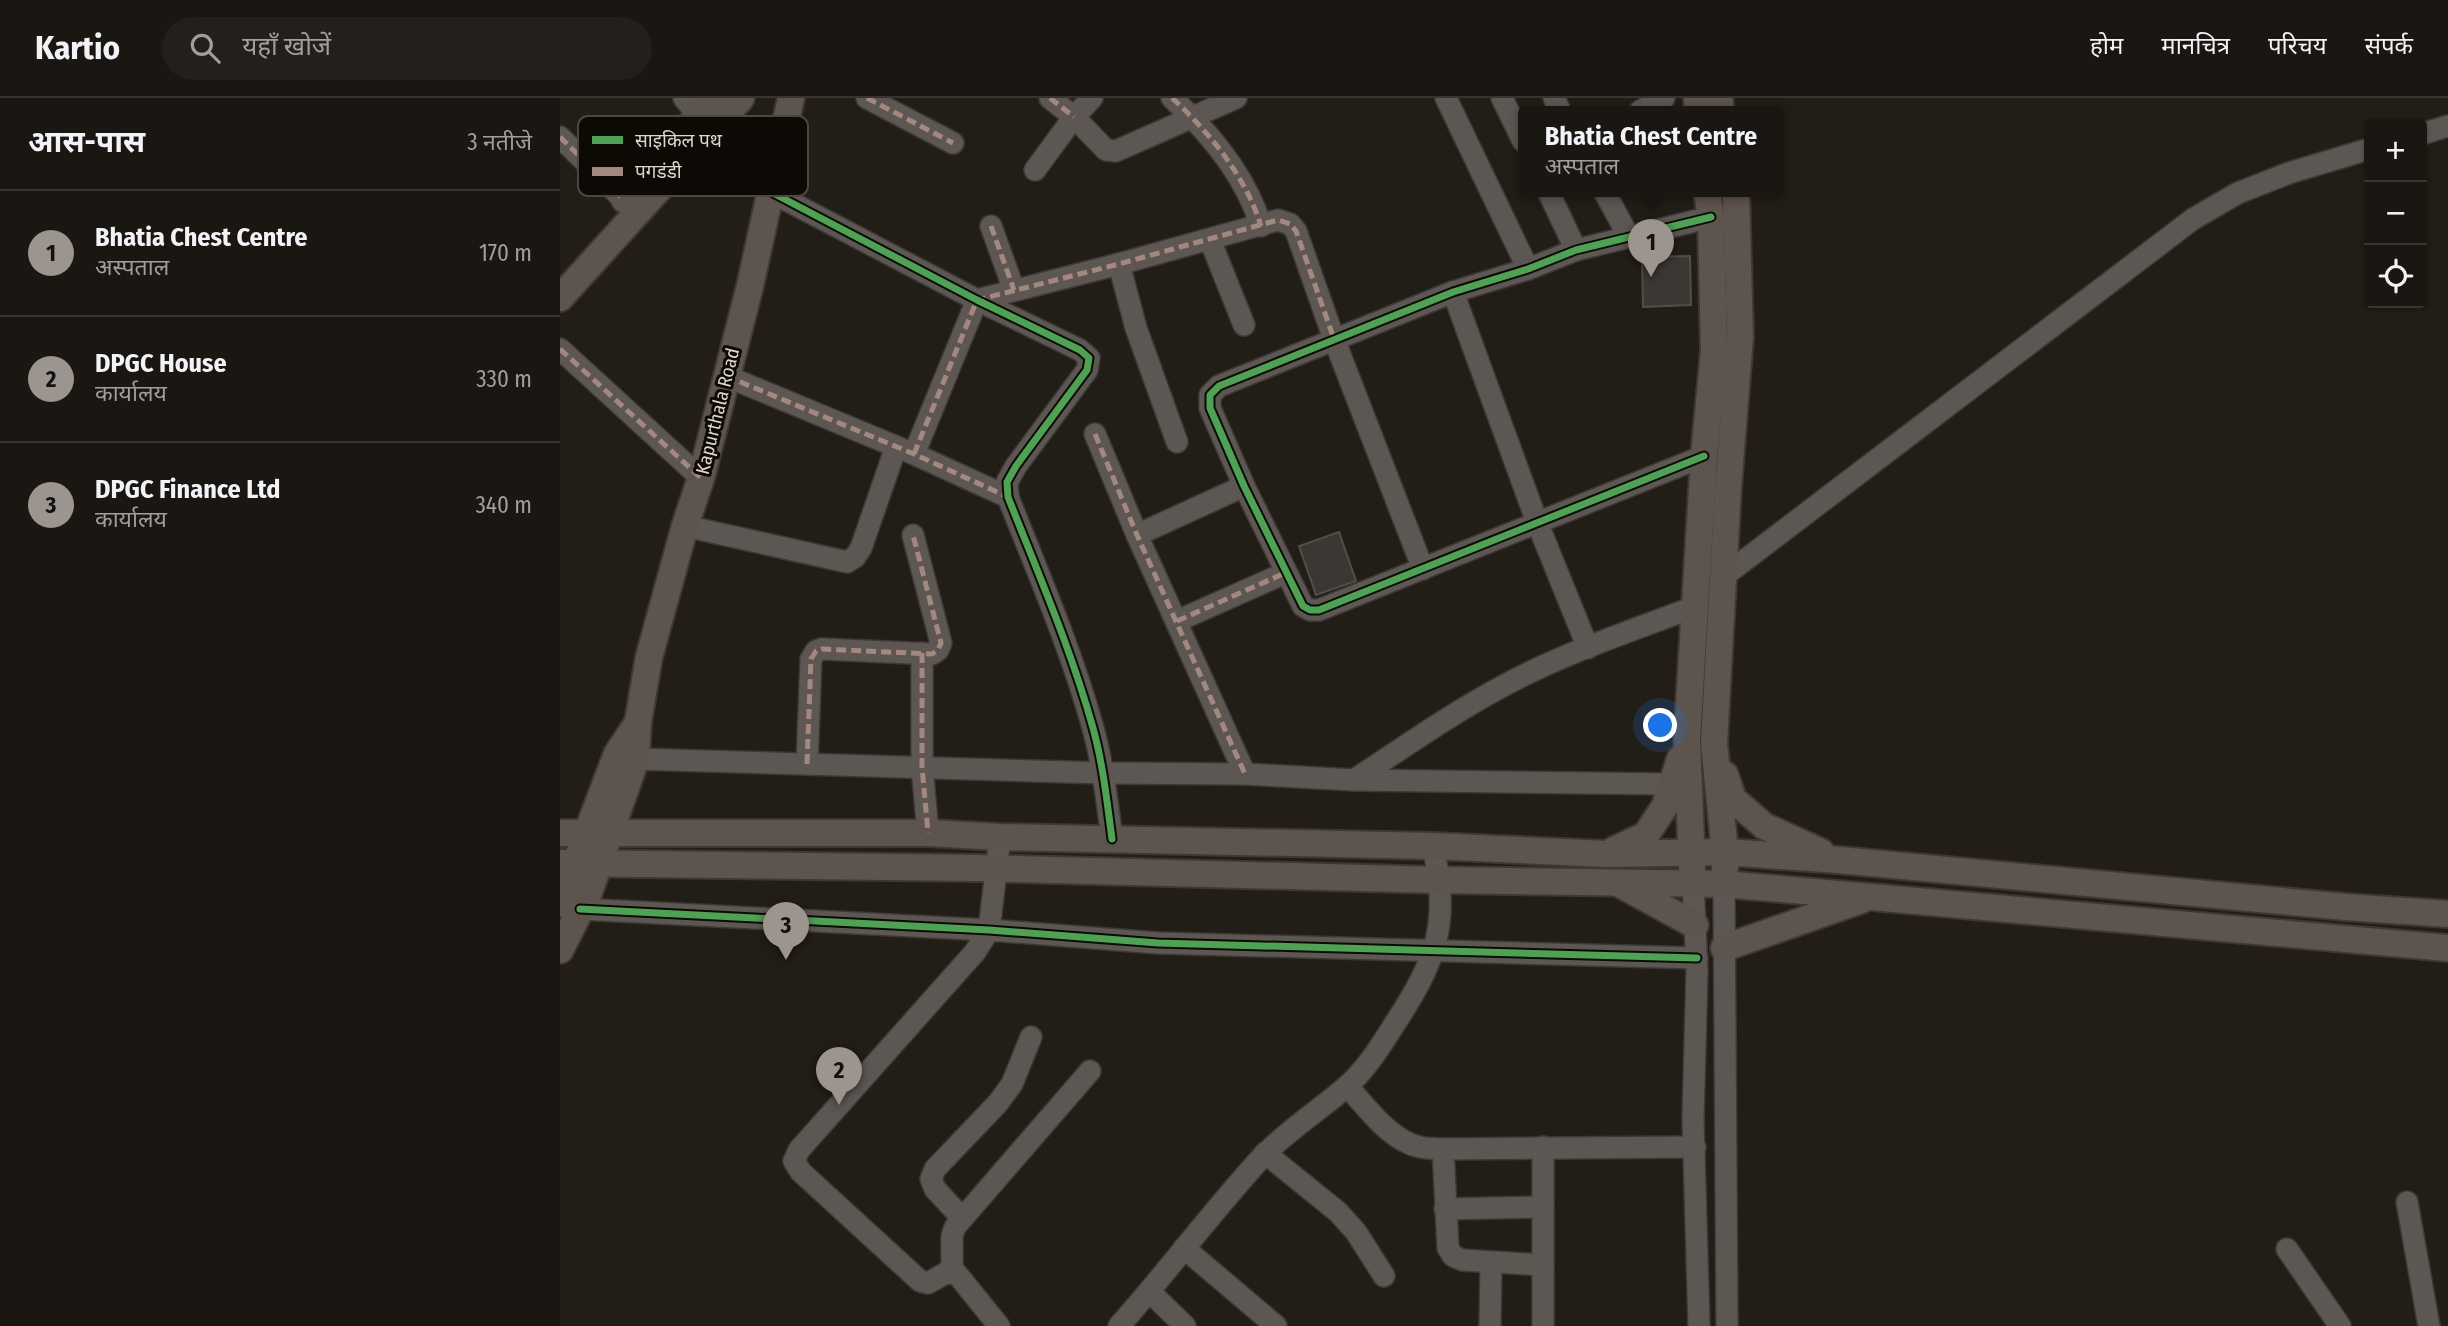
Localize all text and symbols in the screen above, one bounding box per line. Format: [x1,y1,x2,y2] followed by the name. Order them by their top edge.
[162,17,652,80] search box
[35,28,120,68] text: Kartio
[186,29,224,67] icon: search
[242,31,331,62] text: यहाँ खोजें
[2090,32,2123,60] text: होम
[2161,32,2230,60] text: मानचित्र
[2268,32,2327,60] text: परिचय
[2365,32,2413,60] text: संपर्क
[1518,106,1784,197] popup
[578,116,808,196] legend
[2364,119,2427,308] map controls
[2364,119,2427,182] button: +
[1545,121,1757,152] text: Bhatia Chest Centre
[28,124,145,160] text: आस-पास
[467,128,532,156] text: 3 नतीजे
[635,129,723,152] text: साइकिल पथ
[1545,152,1619,180] text: अस्पताल
[635,160,683,183] text: पगडंडी
[2364,182,2427,245] button: −
[1628,219,1674,277] pin: 1
[95,222,307,253] text: Bhatia Chest Centre
[46,239,56,267] text: 1
[479,239,532,267] text: 170 m
[2364,245,2427,308] button: locate
[95,253,169,281] text: अस्पताल
[691,346,744,477] street label: Kapurthala Road
[95,348,227,379] text: DPGC House
[46,365,56,393] text: 2
[476,365,532,393] text: 330 m
[95,379,167,407] text: कार्यालय
[95,474,280,505] text: DPGC Finance Ltd
[46,491,56,519] text: 3
[476,491,532,519] text: 340 m
[95,505,167,533] text: कार्यालय
[1643,708,1677,742] your location
[763,902,809,960] pin: 3
[816,1047,862,1105] pin: 2

